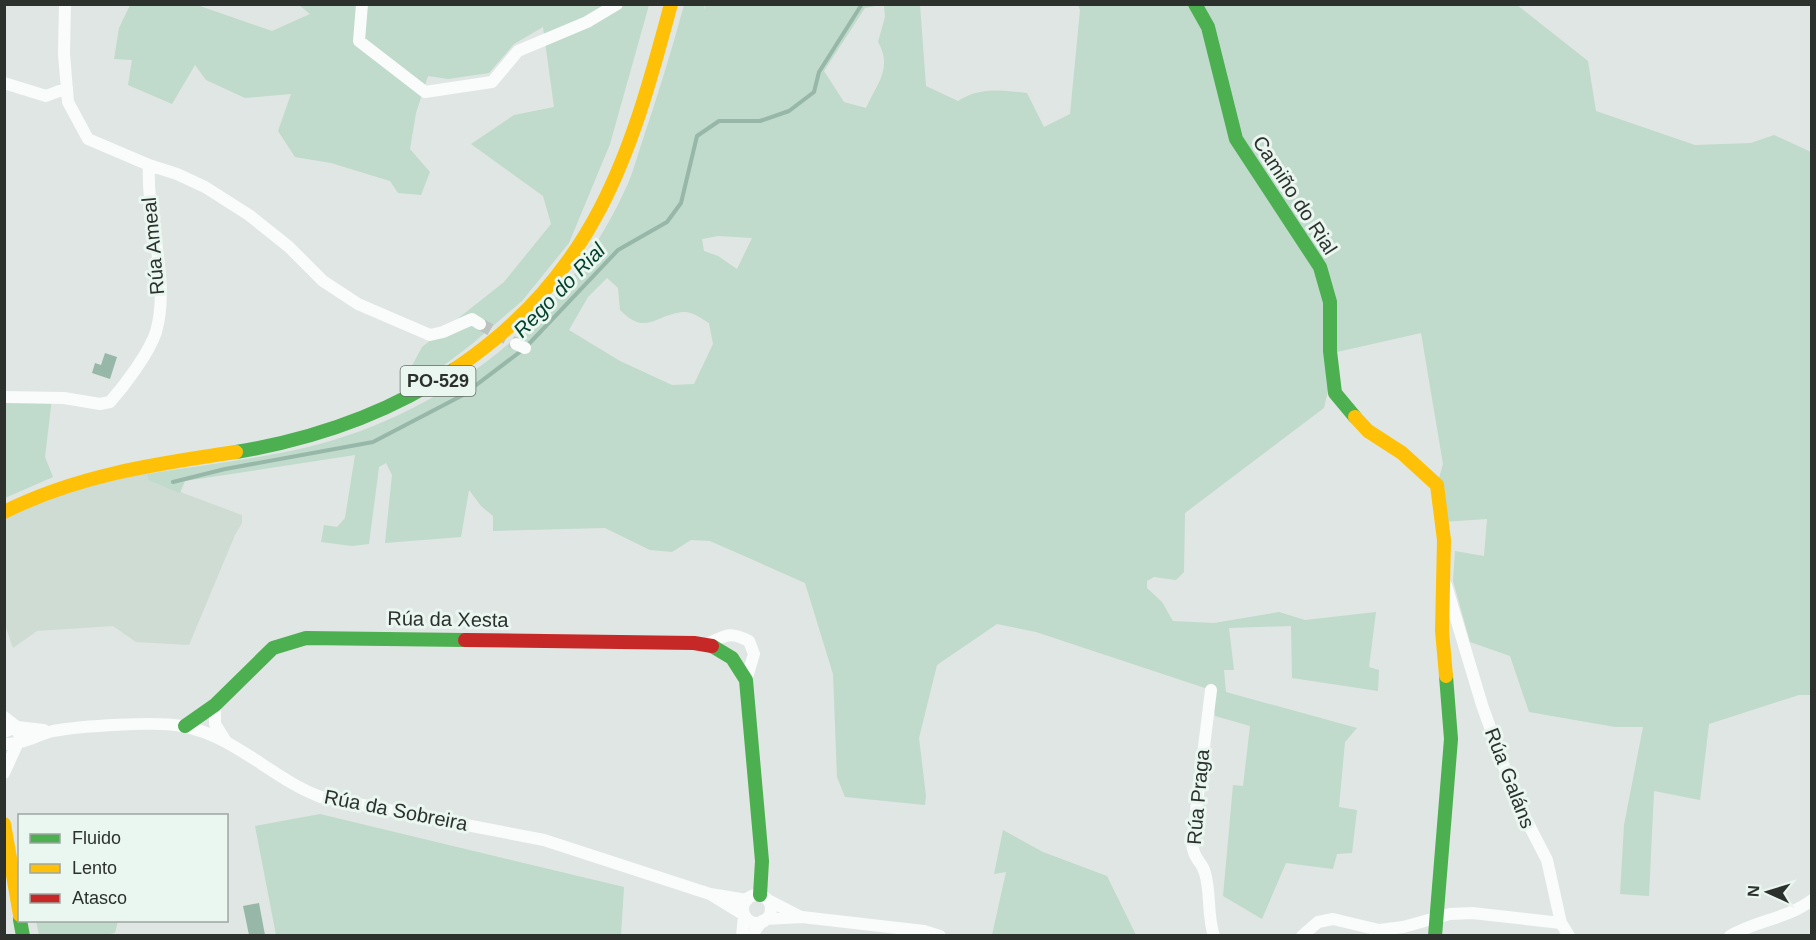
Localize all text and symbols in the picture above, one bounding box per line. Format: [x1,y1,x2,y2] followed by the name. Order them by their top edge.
[1249,132,1341,258] street label: Camiño do Rial
[138,196,168,296] street label: Rúa Ameal
[509,237,610,342] water label: Rego do Rial
[400,366,476,396] road number: PO-529
[387,607,510,631] street label: Rúa da Xesta
[1481,725,1539,831] street label: Rúa Galáns
[1183,748,1213,846] street label: Rúa Praga
[322,785,470,835] street label: Rúa da Sobreira
[18,814,228,922] legend
[72,828,121,848] text: Fluido
[72,858,117,878] text: Lento
[1738,862,1798,922] north arrow
[1745,885,1762,897] text: N
[72,888,127,908] text: Atasco

